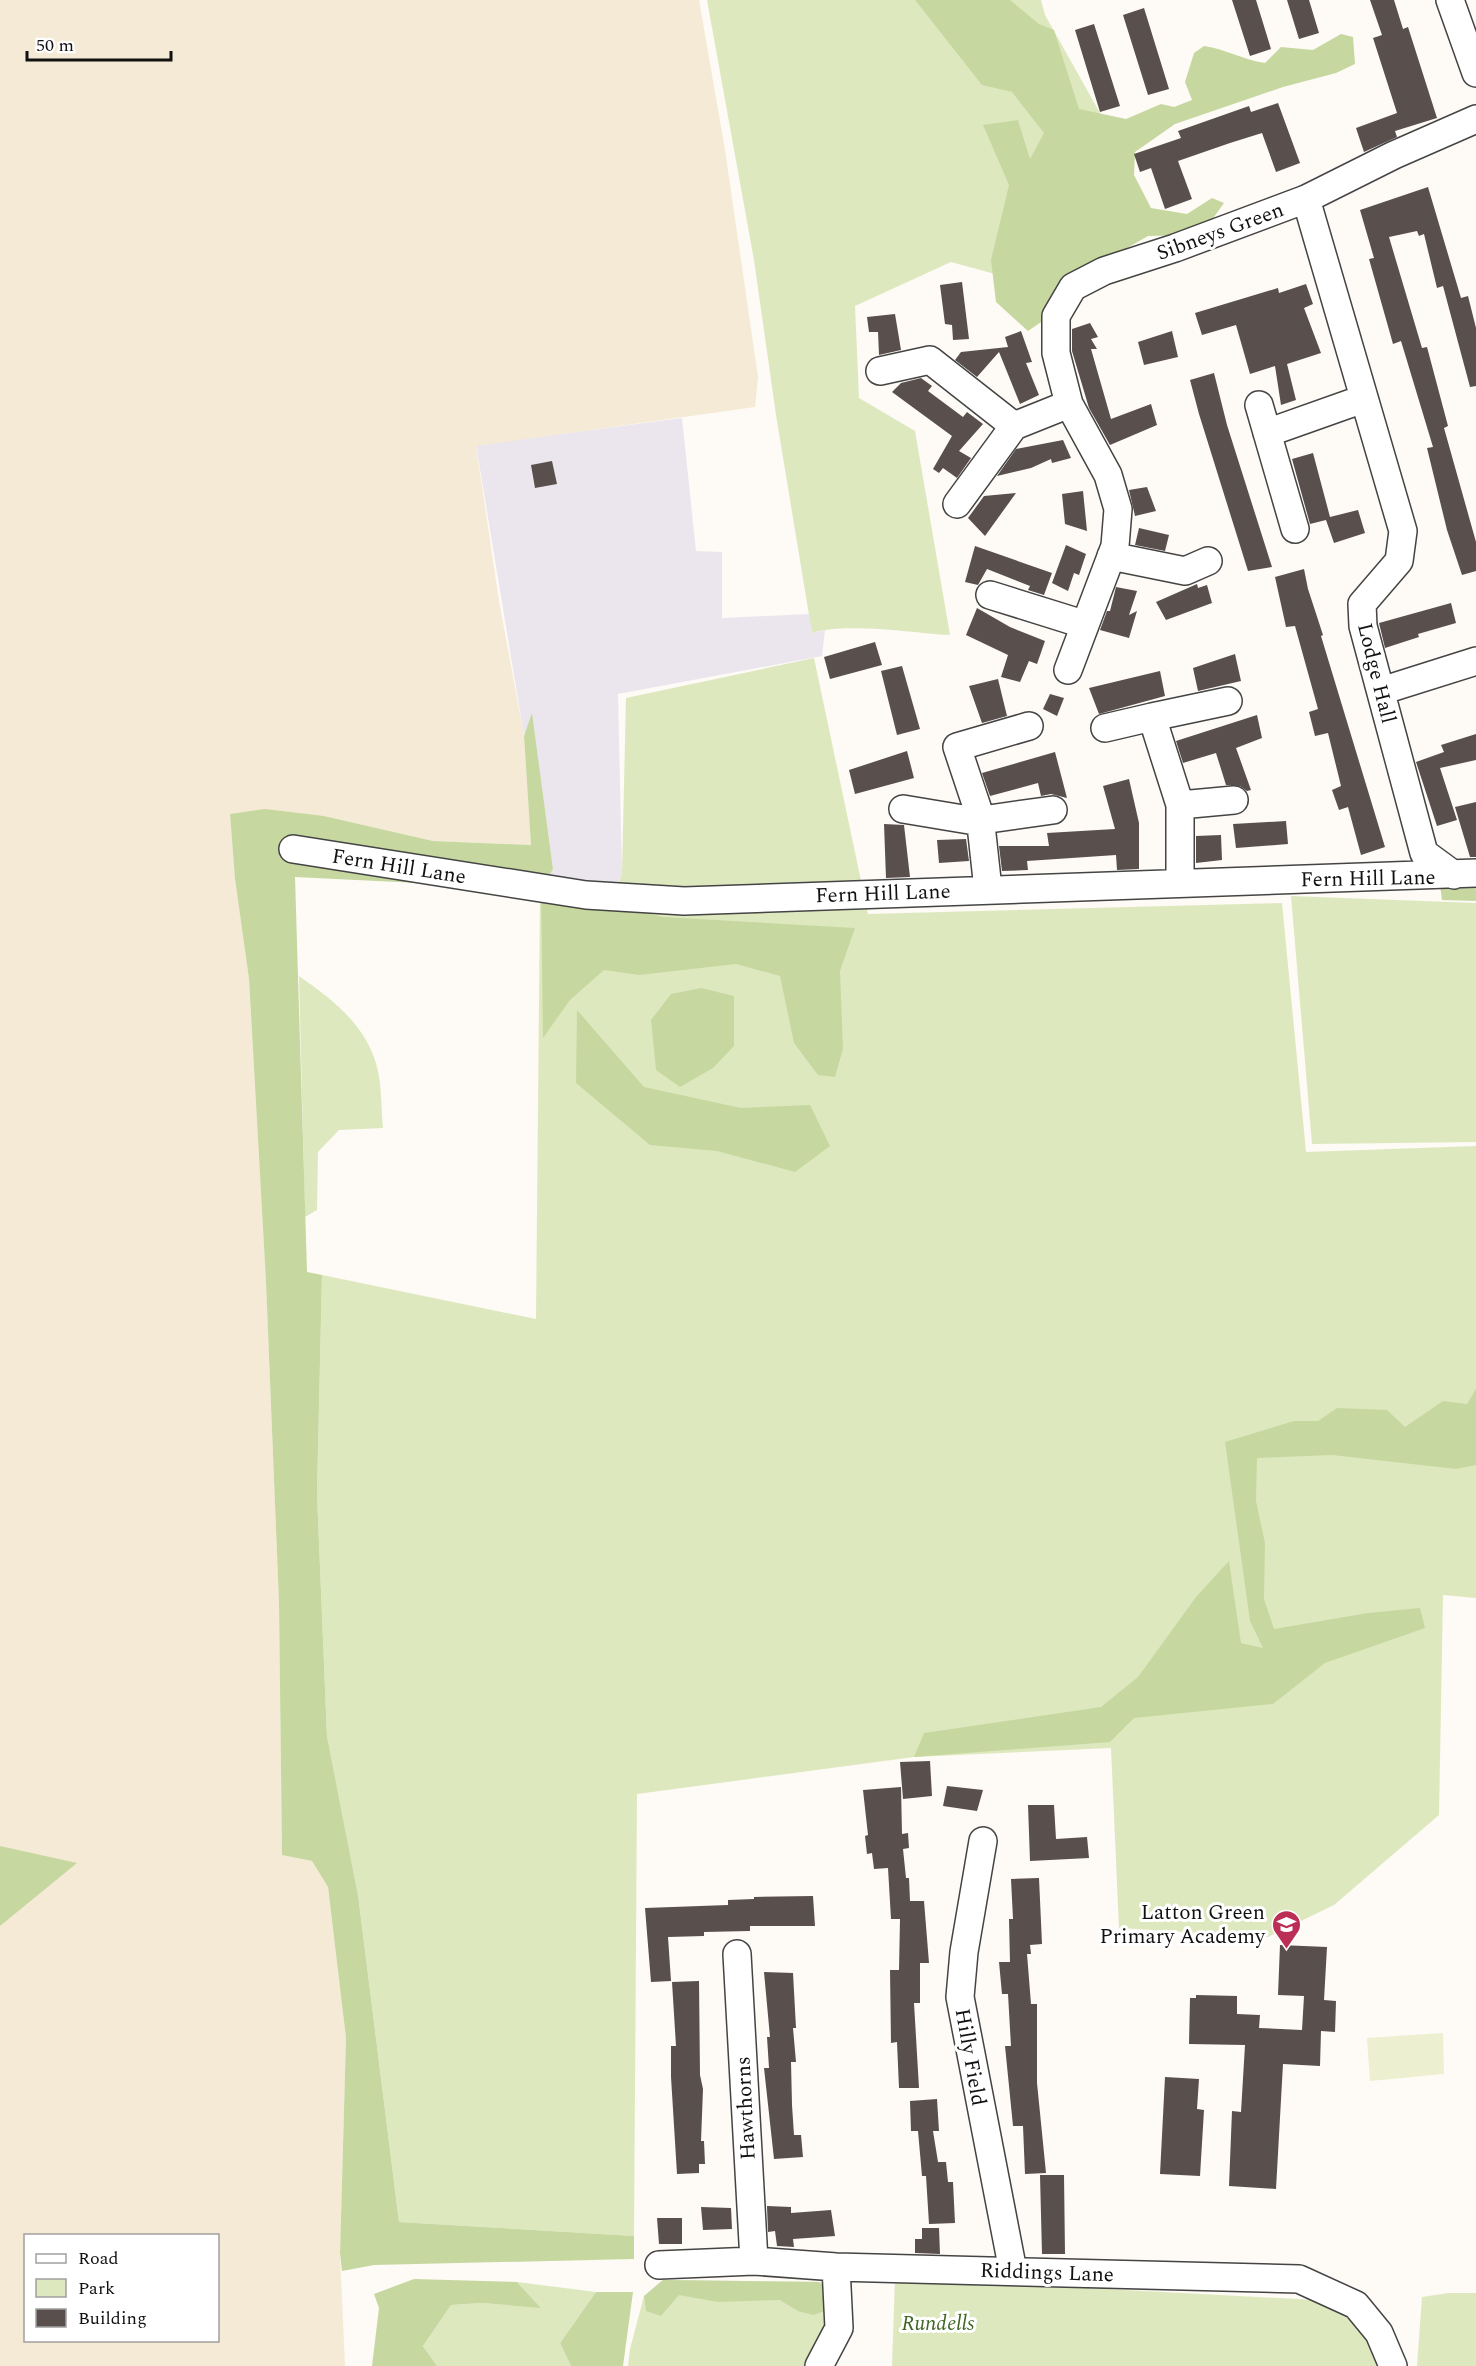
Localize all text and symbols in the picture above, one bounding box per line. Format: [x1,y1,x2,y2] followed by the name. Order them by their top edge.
[27,24,171,62] scale bar
[36,32,74,59] text: 50 m
[1152,194,1288,270] street label: Sibneys Green
[1348,620,1404,727] street label: Lodge Hall
[329,841,468,893] street label: Fern Hill Lane
[1300,862,1436,896] street label: Fern Hill Lane
[815,876,951,912] street label: Fern Hill Lane
[1100,1897,1266,1953] place label: Latton Green Primary Academy
[1270,1908,1302,1950] school or university icon: Latton Green Primary Academy
[946,2006,994,2109] street label: Hilly Field
[727,2055,765,2161] street label: Hawthorns
[24,2234,219,2342] legend
[78,2245,119,2272] text: Road
[979,2255,1115,2291] street label: Riddings Lane
[78,2275,115,2302] text: Park
[78,2305,147,2332] text: Building
[902,2308,975,2340] park label: Rundells

